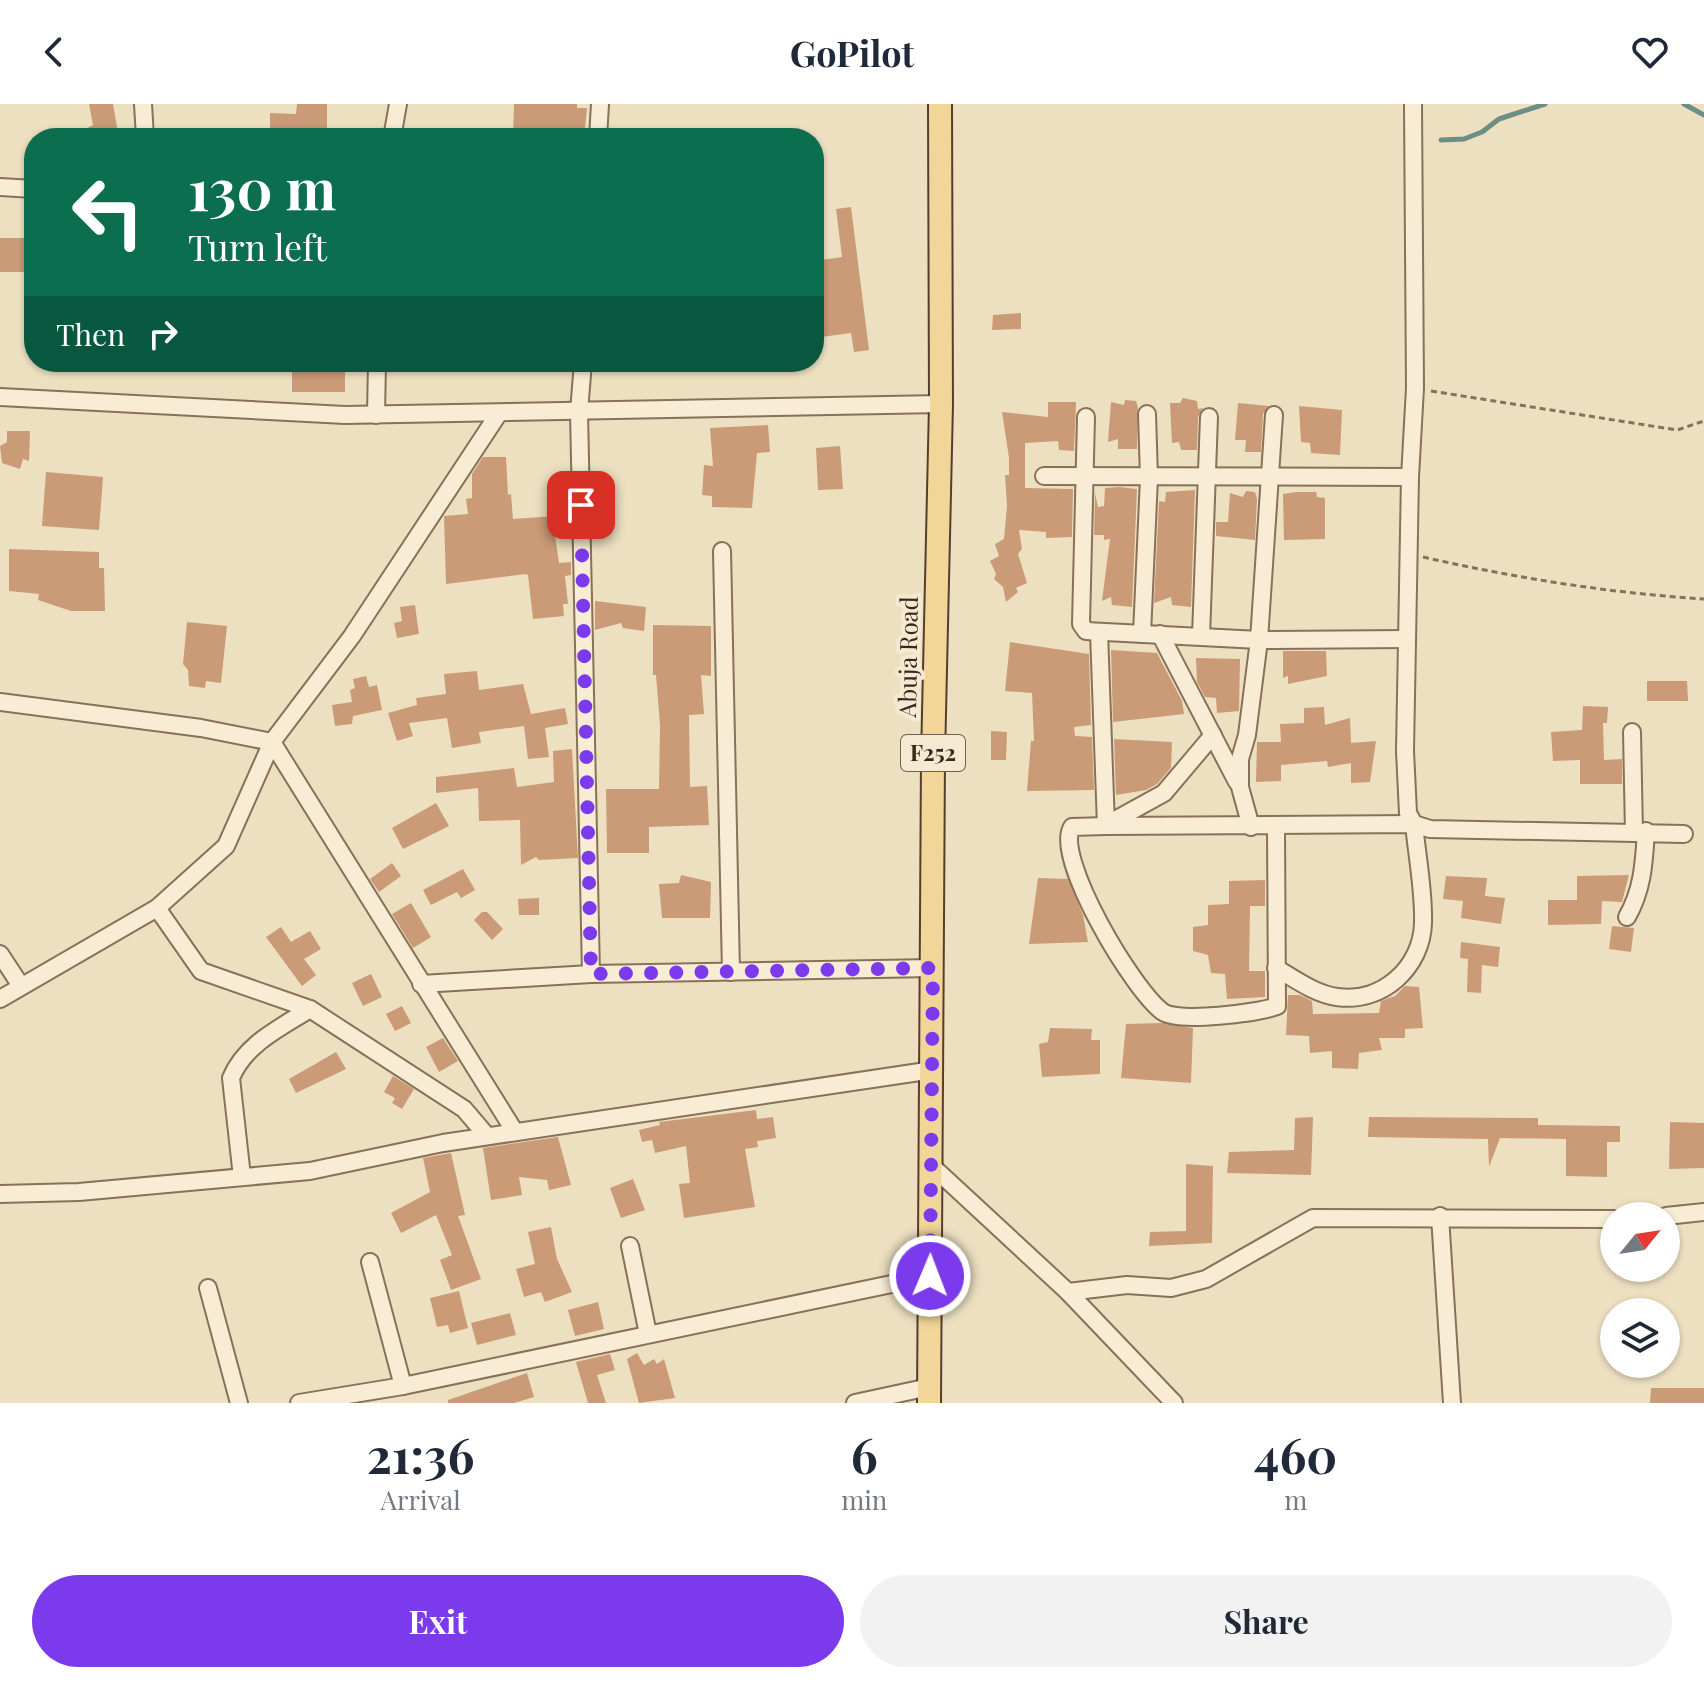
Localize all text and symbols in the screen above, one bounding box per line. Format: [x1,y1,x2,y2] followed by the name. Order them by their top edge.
[790,28,914,76] text: GoPilot
[32,30,76,74] icon: back
[1628,30,1672,74] icon: heart
[188,150,336,225] text: 130 m
[56,160,160,264] icon: left
[188,222,327,270] text: Turn left
[141,312,185,356] icon: right
[56,314,125,354] text: Then
[547,471,615,539] pin
[559,483,603,527] icon: arrive
[890,596,924,719] street label: Abuja Road
[901,735,965,771] road number: F252
[1600,1202,1680,1282] north arrow
[1600,1202,1680,1378] map controls
[888,1234,972,1318] position arrow
[1600,1298,1680,1378] button: layers
[367,1422,474,1486] text: 21:36
[851,1422,878,1486] text: 6
[1254,1422,1337,1486] text: 460
[381,1482,461,1517] text: Arrival
[841,1482,887,1517] text: min
[1284,1482,1307,1517] text: m
[32,1575,844,1667] button: Exit
[860,1575,1672,1667] button: Share

